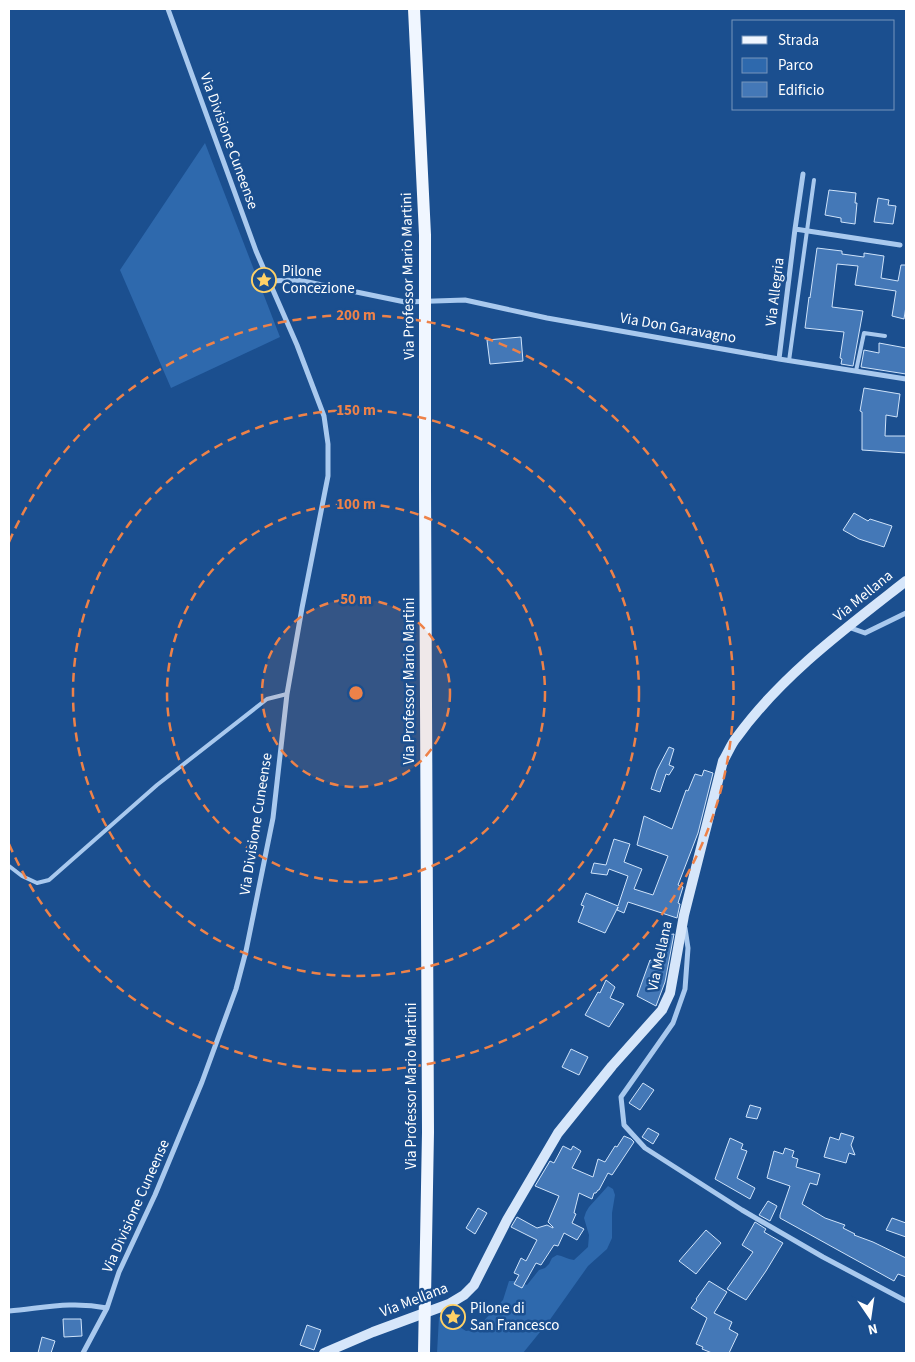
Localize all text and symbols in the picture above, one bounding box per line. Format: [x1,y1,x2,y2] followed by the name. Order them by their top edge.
[732,20,895,110] legend
[778,30,819,51] text: Strada
[778,55,813,76] text: Parco
[195,70,263,212] street label: Via Divisione Cuneense
[778,80,825,101] text: Edificio
[396,192,420,360] street label: Via Professor Mario Martini
[760,256,790,328] street label: Via Allegria
[282,261,355,299] place label: Pilone Concezione
[251,267,277,293] place icon: Pilone Concezione
[336,305,376,326] text: 200 m
[618,307,738,349] street label: Via Don Garavagno
[336,400,376,421] text: 150 m
[336,494,376,515] text: 100 m
[829,565,897,627] street label: Via Mellana
[340,589,372,610] text: 50 m
[399,597,420,765] street label: Via Professor Mario Martini
[347,684,365,702] centre of rings
[234,751,278,897] street label: Via Divisione Cuneense
[642,919,678,993] street label: Via Mellana
[401,1002,422,1170] street label: Via Professor Mario Martini
[97,1136,175,1276] street label: Via Divisione Cuneense
[377,1277,451,1323] street label: Via Mellana
[845,1292,895,1342] north arrow
[470,1298,559,1336] place label: Pilone di San Francesco
[440,1304,466,1330] place icon: Pilone di San Francesco
[866,1318,879,1339] text: N

